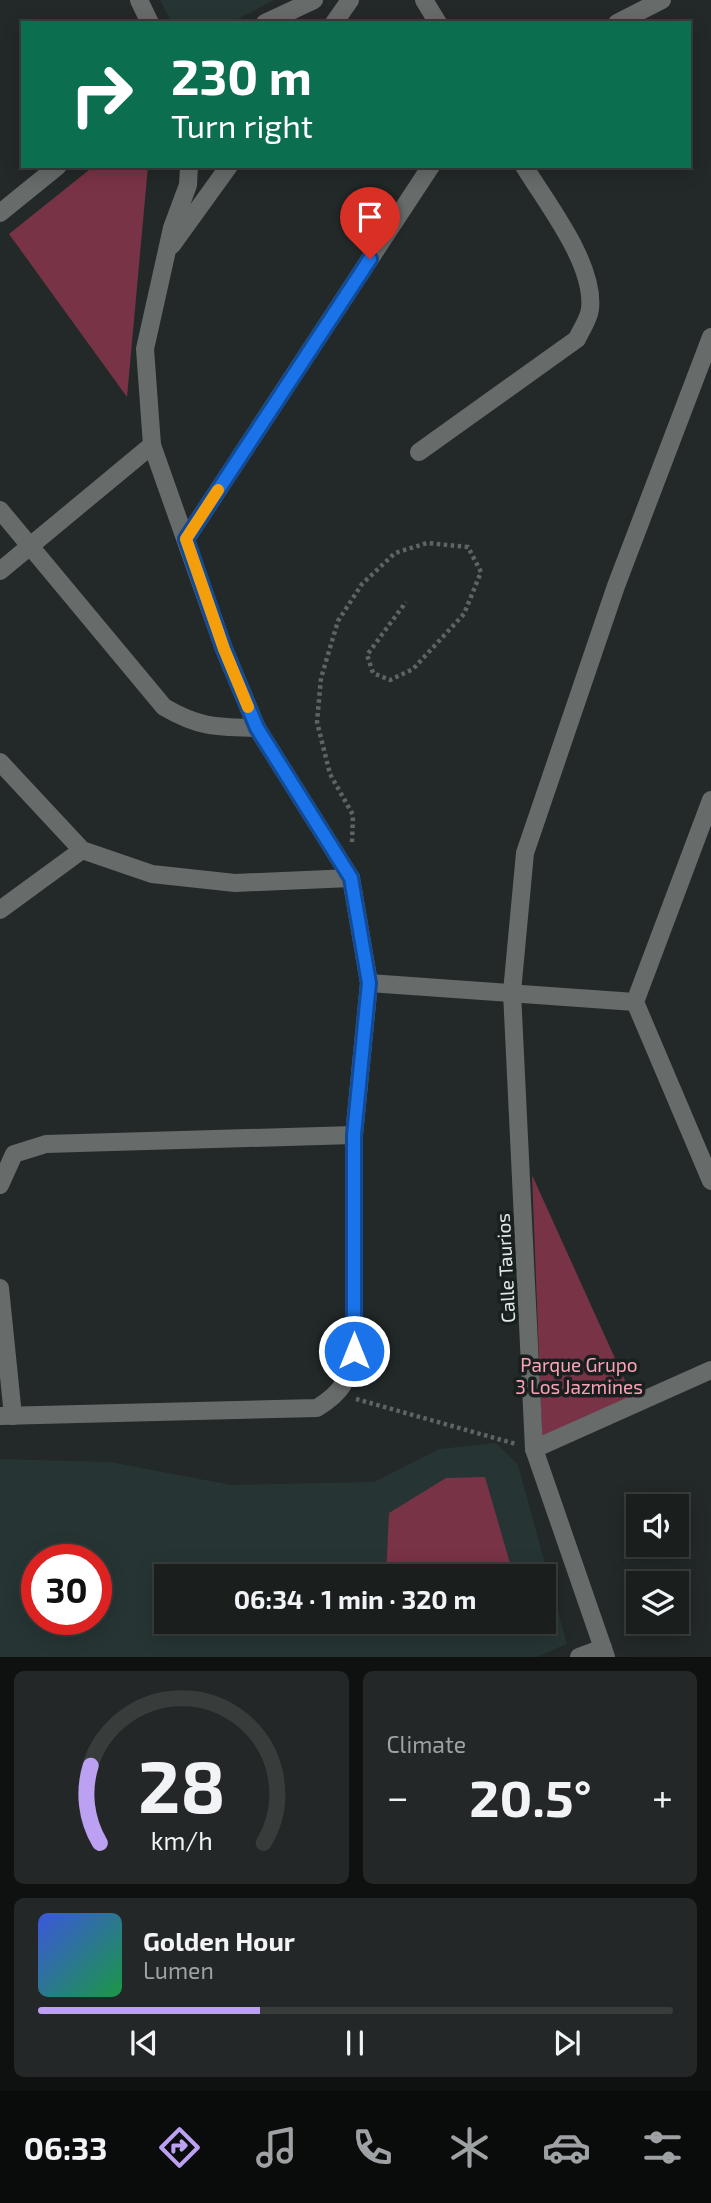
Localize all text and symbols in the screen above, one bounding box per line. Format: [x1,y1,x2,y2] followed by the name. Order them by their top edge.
[171,46,312,105] text: 230 m
[56,49,147,140] icon: right
[171,106,313,144] text: Turn right
[340,187,400,259] pin
[351,198,389,236] icon: arrive
[491,1213,519,1323] street label: Calle Taurios
[317,1314,391,1388] position arrow
[515,1353,643,1398] park label: Parque Grupo 3 Los Jazmines
[626,1494,689,1634] map controls
[626,1494,689,1557] button: sound
[21,1544,112,1635] speed limit sign: 30
[626,1571,689,1634] button: layers
[234,1583,476,1614] text: 06:34 · 1 min · 320 m
[387,1730,466,1758] text: Climate
[137,1741,225,1829] text: 28
[469,1765,592,1827] text: 20.5°
[387,1773,409,1819] text: −
[652,1773,673,1819] text: +
[150,1825,212,1855] text: km/h
[143,1925,295,1956] text: Golden Hour
[143,1956,214,1984] text: Lumen
[125,2024,163,2062] icon: previous
[336,2024,374,2062] icon: pause
[548,2024,586,2062] icon: next
[155,2123,204,2172] icon: directions
[252,2123,301,2172] icon: music
[348,2123,397,2172] icon: phone
[445,2123,494,2172] icon: climate
[542,2123,591,2172] icon: car
[638,2123,687,2172] icon: filters
[24,2128,107,2166] text: 06:33

